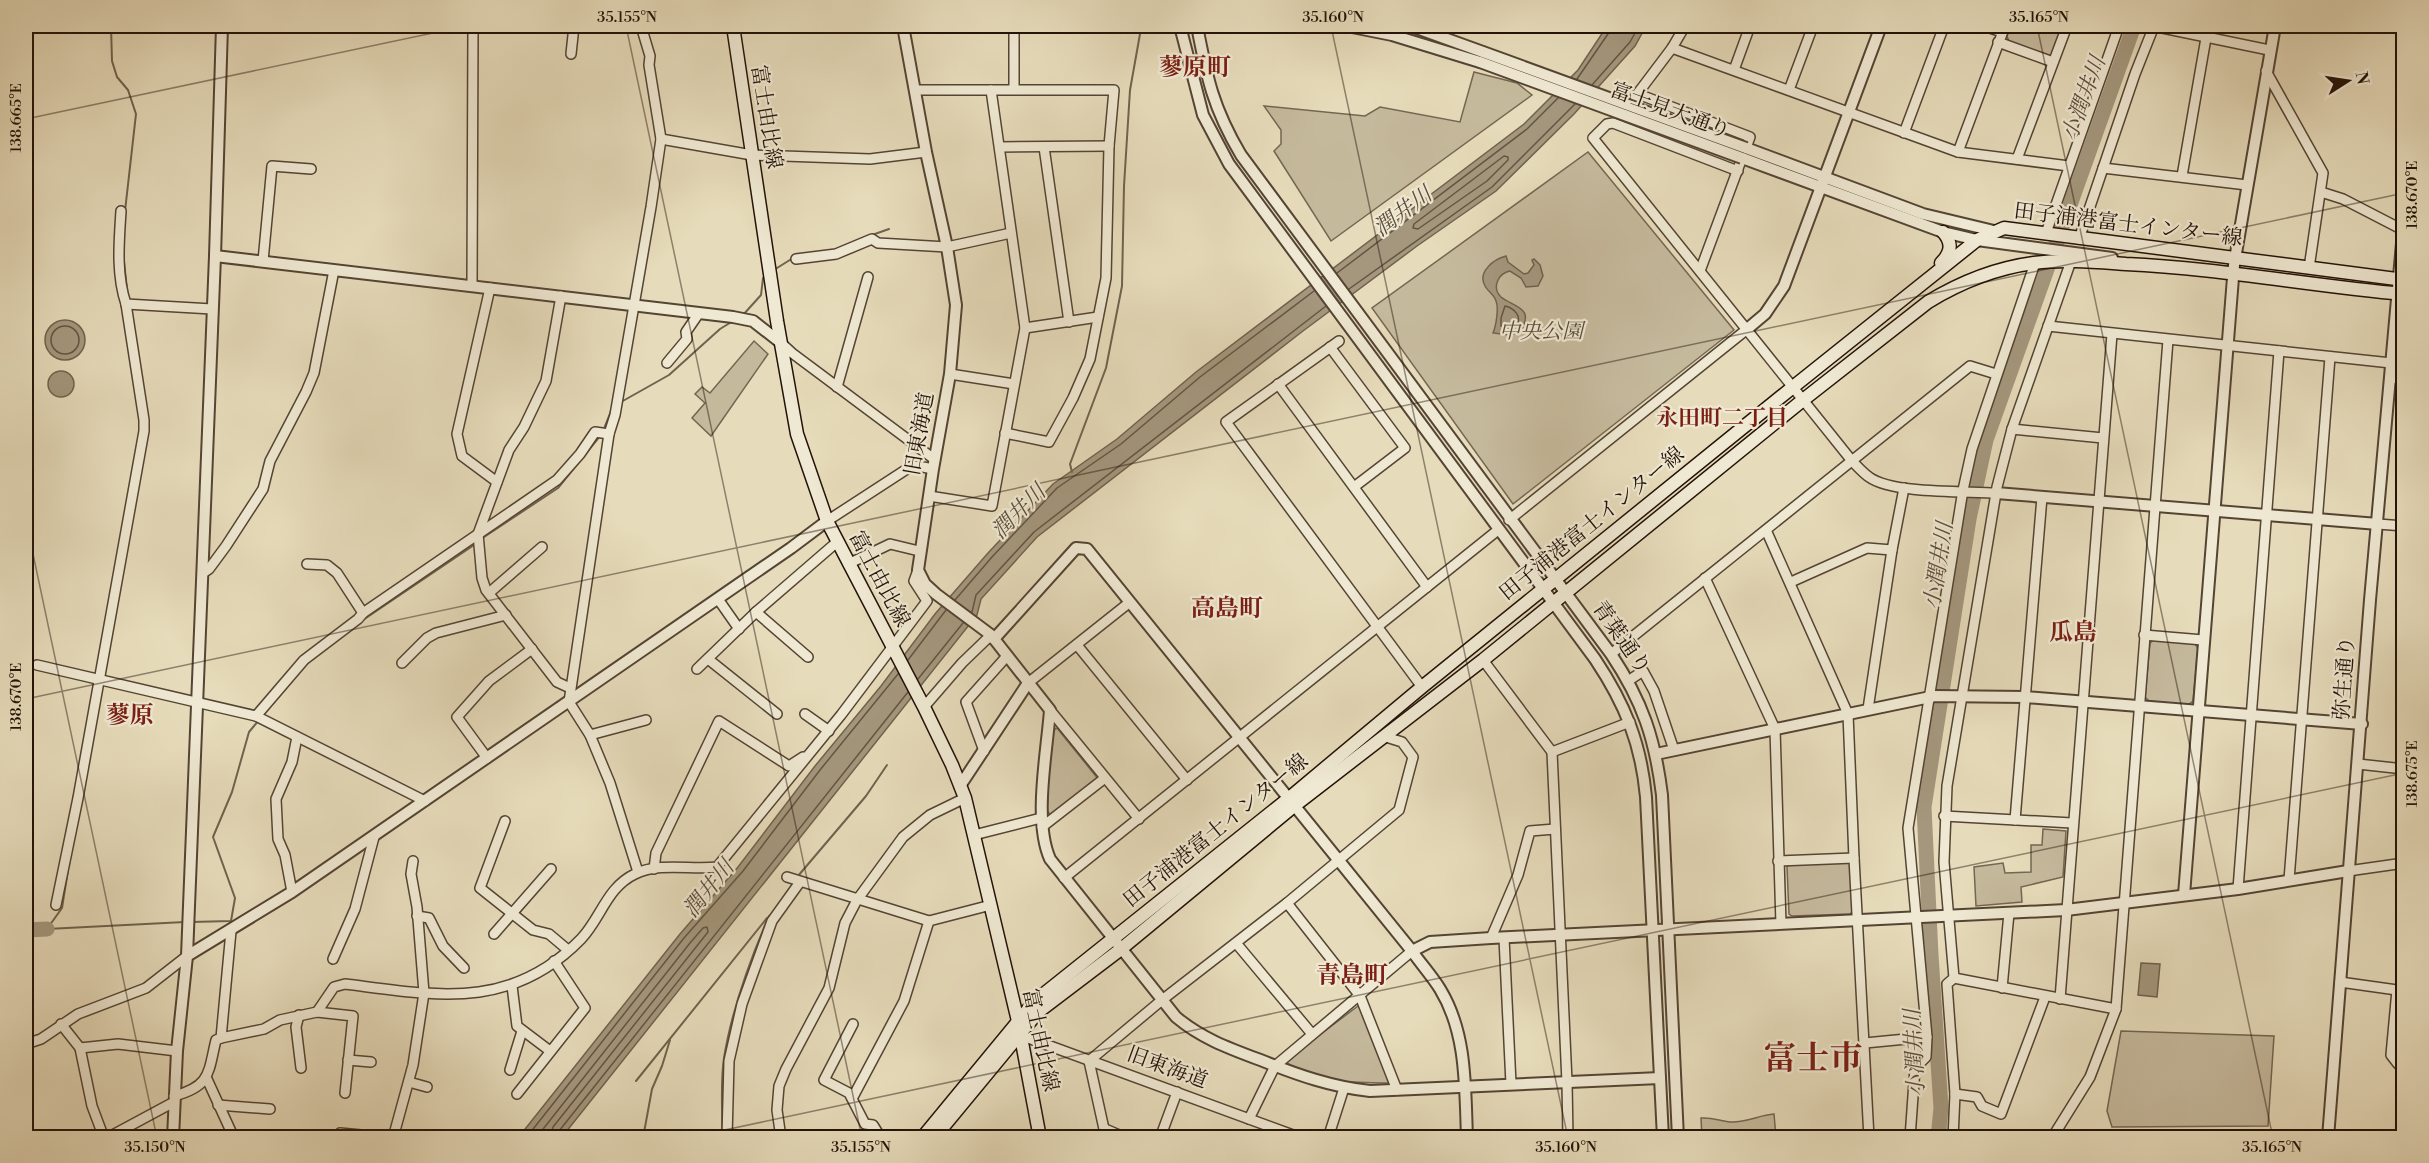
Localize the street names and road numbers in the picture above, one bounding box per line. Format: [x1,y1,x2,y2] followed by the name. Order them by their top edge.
[745,63,787,171] street label: 富士由比線
[1606,77,1734,145] street label: 富士見大通り
[2012,198,2244,252] street label: 田子浦港富士インター線
[900,390,940,478] street label: 旧東海道
[1494,441,1690,607] street label: 田子浦港富士インター線
[843,527,915,631] street label: 富士由比線
[1586,596,1656,680] street label: 青葉通り
[2329,635,2361,721] street label: 弥生通り
[1118,748,1314,914] street label: 田子浦港富士インター線
[1016,986,1064,1094] street label: 富士由比線
[1123,1041,1211,1095] street label: 旧東海道

